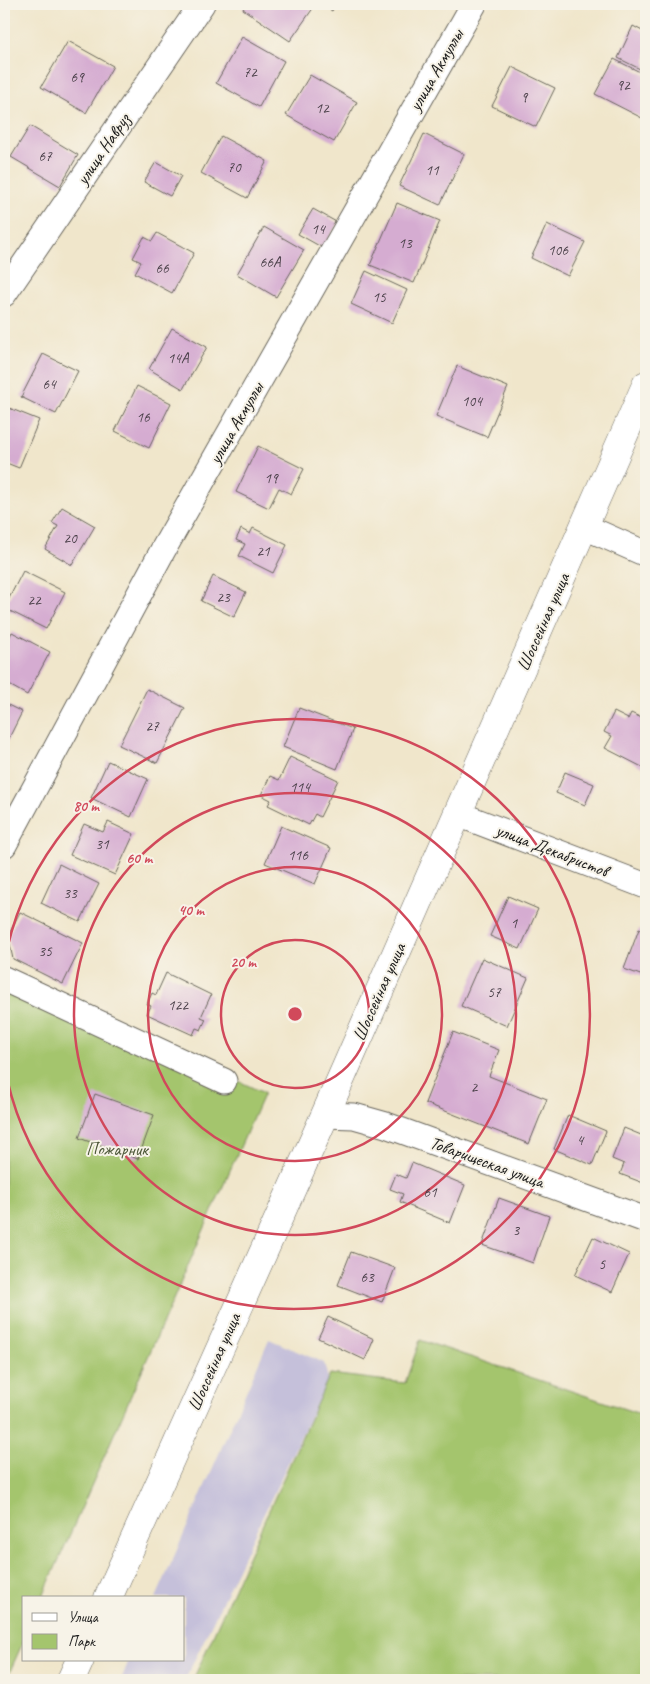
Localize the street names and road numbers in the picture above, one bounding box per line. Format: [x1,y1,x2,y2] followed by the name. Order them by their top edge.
[403,24,469,115] street label: улица Акмуллы
[71,108,136,190] street label: улица Навруз
[203,377,269,468] street label: улица Акмуллы
[512,568,575,674] street label: Шоссейная улица
[492,818,614,882] street label: улица Декабристов
[348,938,411,1044] street label: Шоссейная улица
[427,1131,549,1193] street label: Товарищеская улица
[183,1308,246,1414] street label: Шоссейная улица

